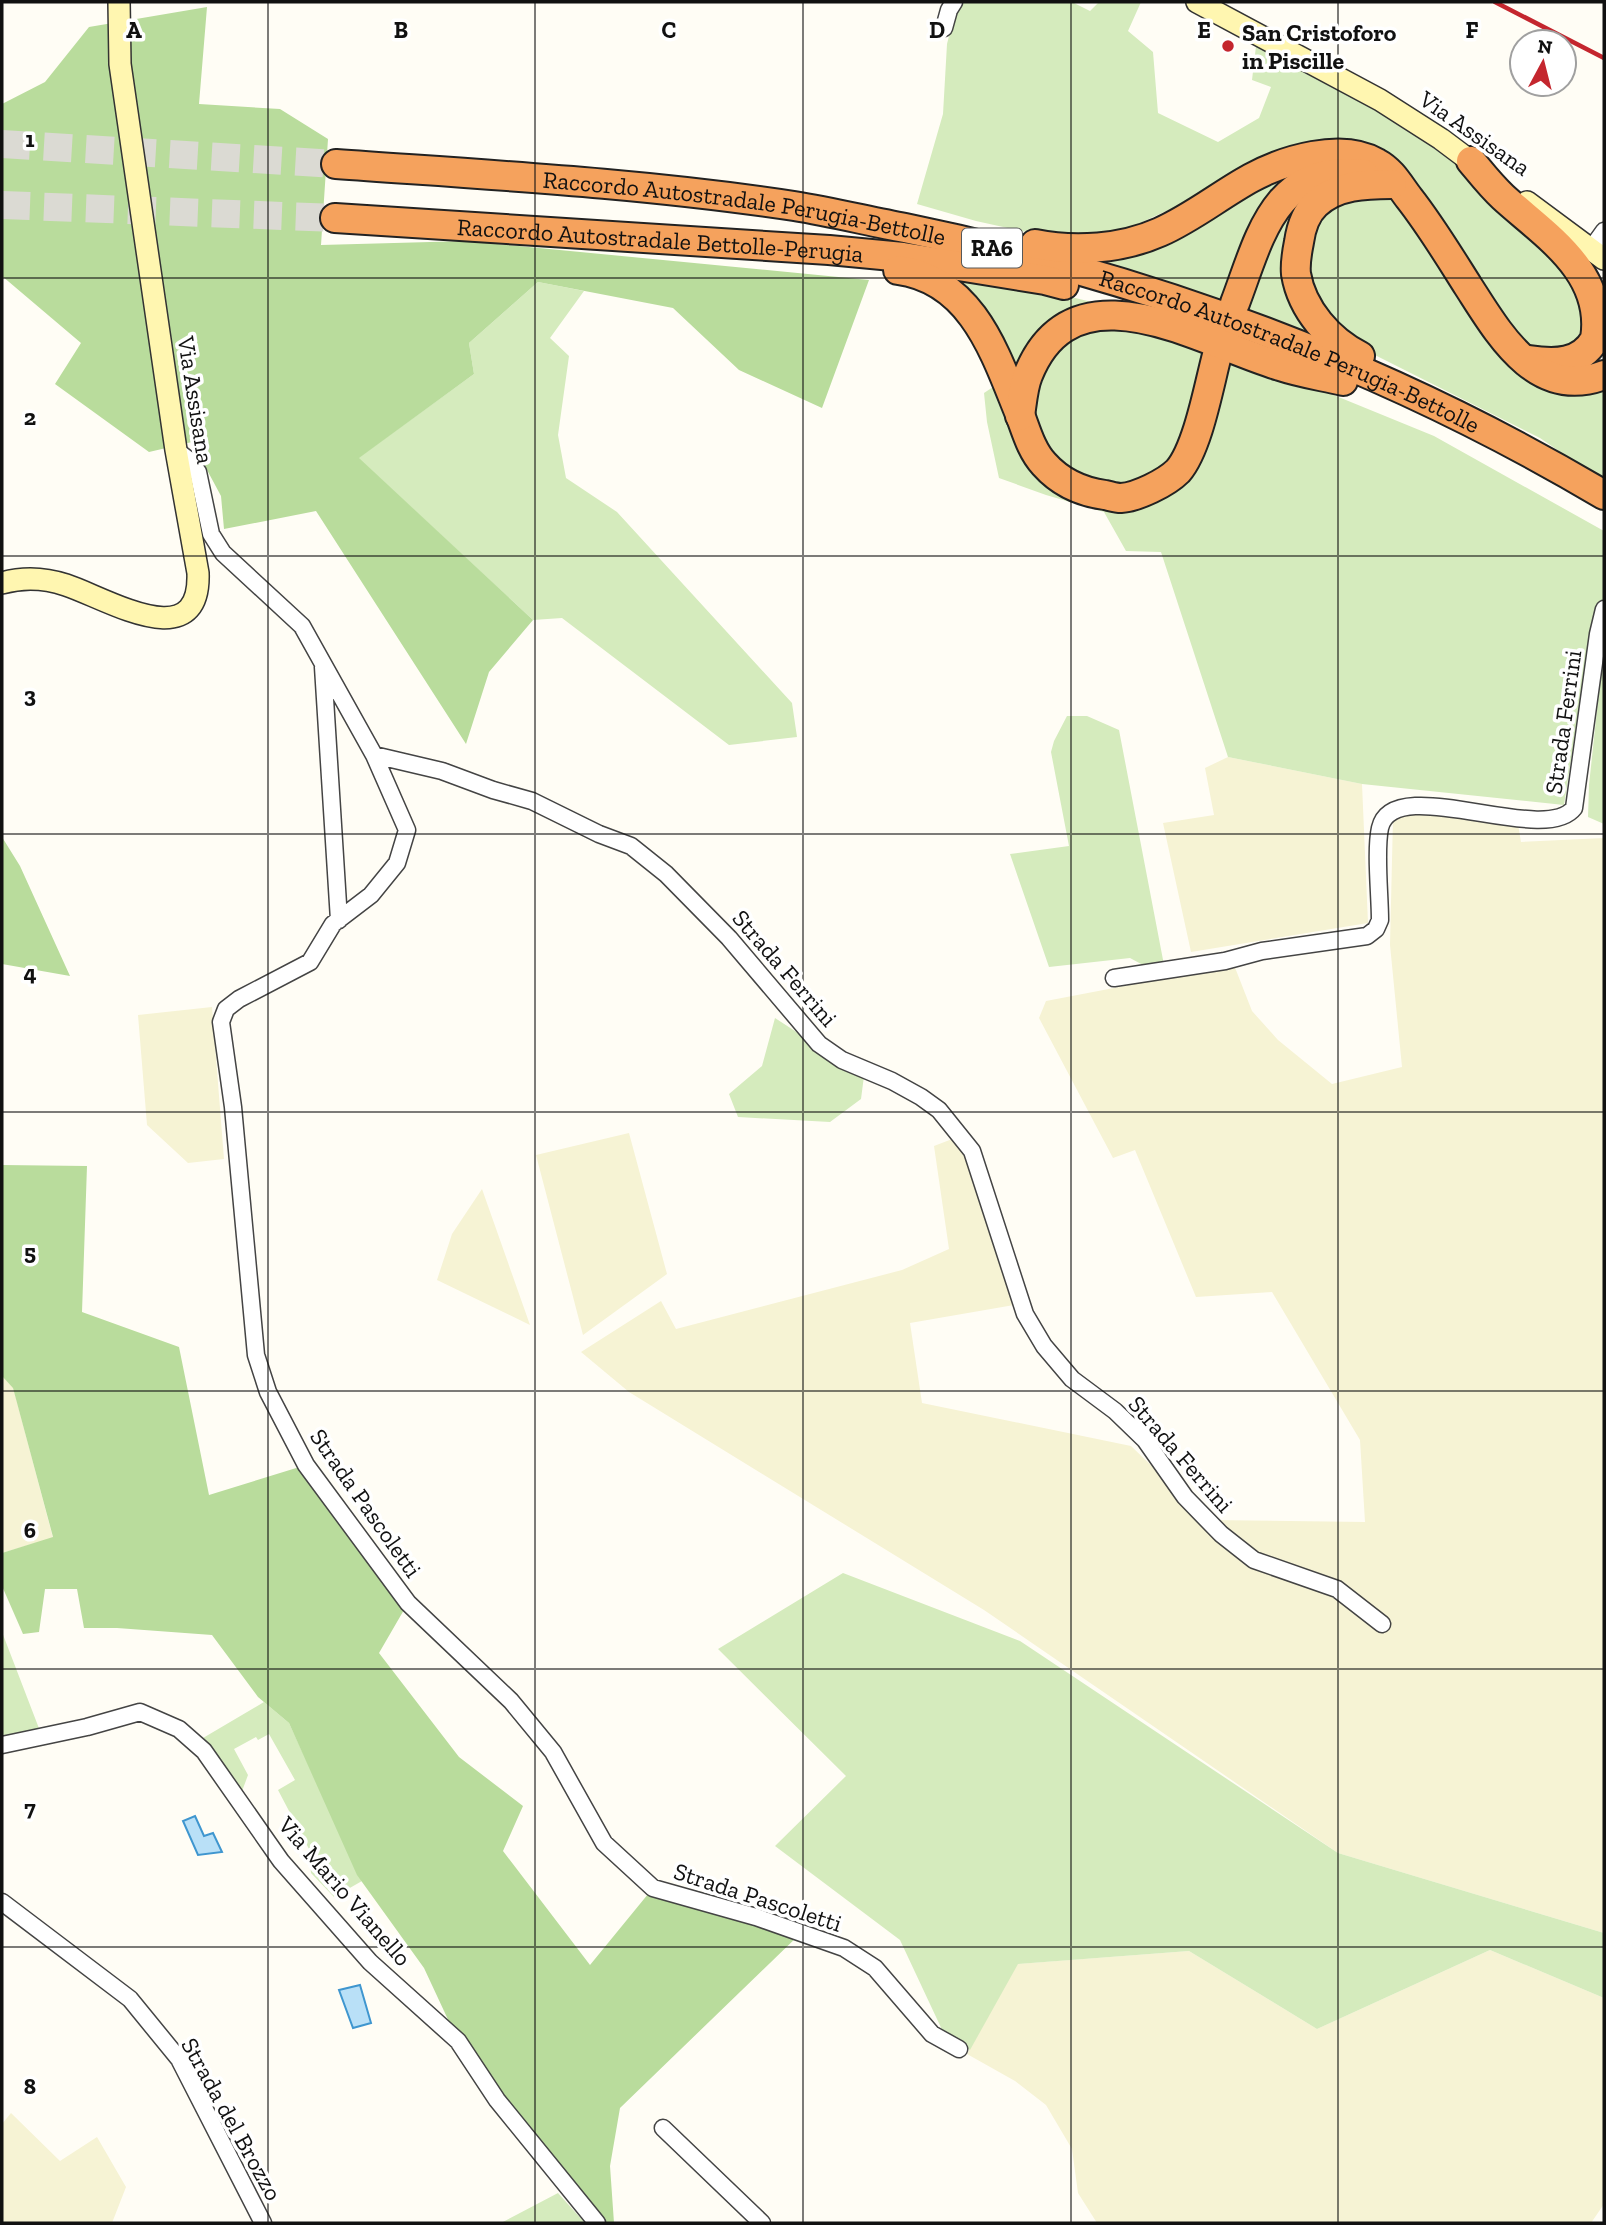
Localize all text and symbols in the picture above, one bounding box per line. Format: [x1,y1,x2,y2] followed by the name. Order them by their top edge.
[126,16,142,44] text: A
[394,16,408,44] text: B
[662,16,676,44] text: C
[929,16,945,44] text: D
[1197,16,1211,44] text: E
[1465,16,1479,44] text: F
[1242,18,1397,75] place label: San Cristoforo in Piscille
[1508,28,1578,98] north arrow
[1536,34,1554,59] text: N
[1220,38,1236,54] marker: San Cristoforo in Piscille
[1413,84,1536,182] street label: Via Assisana
[25,125,35,153] text: 1
[542,164,949,251] street label: Raccordo Autostradale Perugia-Bettolle
[456,211,865,268] street label: Raccordo Autostradale Bettolle-Perugia
[962,229,1022,268] road number: RA6
[1096,262,1485,439] street label: Raccordo Autostradale Perugia-Bettolle
[171,333,220,466] street label: Via Assisana
[24,403,36,431] text: 2
[1539,648,1587,796] street label: Strada Ferrini
[24,681,36,709] text: 3
[726,904,844,1032] street label: Strada Ferrini
[23,959,37,987] text: 4
[24,1238,36,1266] text: 5
[1122,1390,1240,1518] street label: Strada Ferrini
[304,1423,428,1583] street label: Strada Pascoletti
[24,1516,36,1544] text: 6
[24,1794,36,1822] text: 7
[272,1810,418,1972] street label: Via Mario Vianello
[670,1856,846,1938] street label: Strada Pascoletti
[175,2033,289,2205] street label: Strada del Brozzo
[24,2072,36,2100] text: 8

